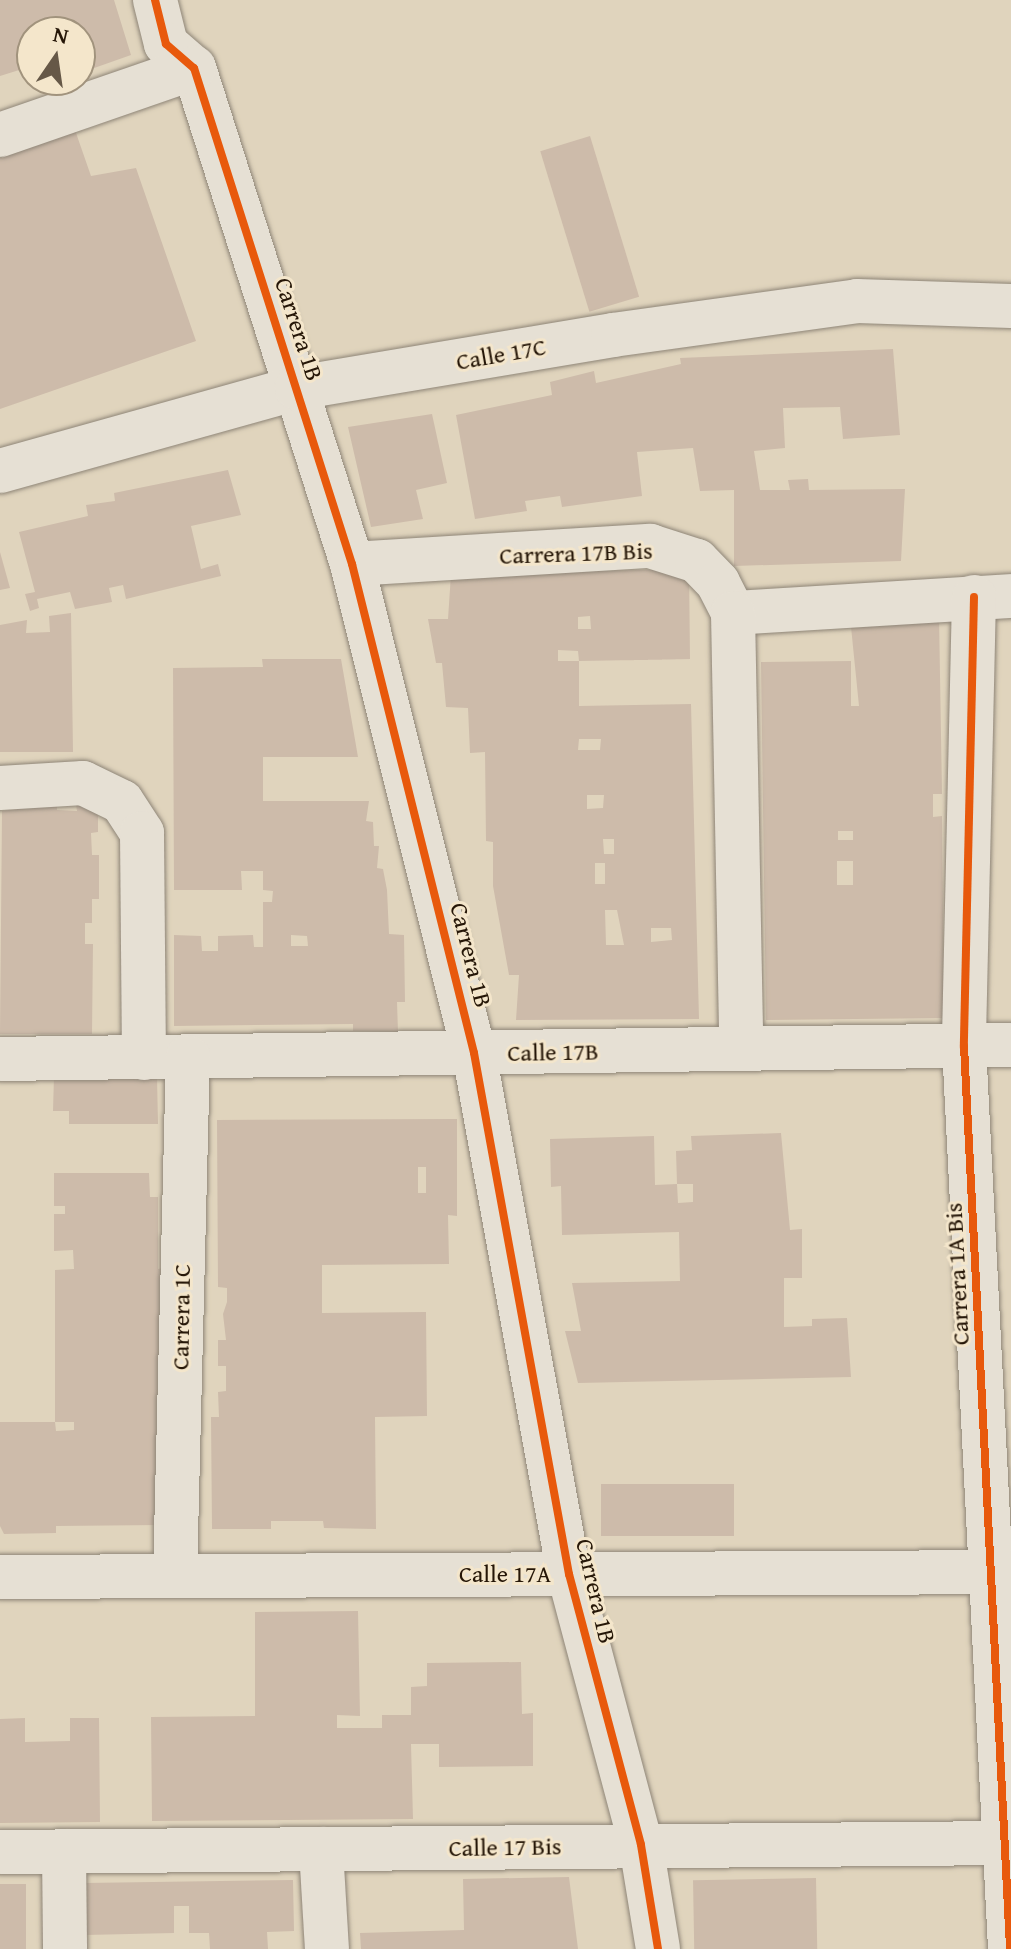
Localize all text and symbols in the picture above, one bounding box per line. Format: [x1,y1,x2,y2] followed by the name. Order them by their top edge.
[16,16,96,96] north arrow
[50,17,72,52] text: N
[269,274,329,384] street label: Carrera 1B
[454,332,548,376] street label: Calle 17C
[499,536,653,570] street label: Carrera 17B Bis
[444,900,498,1010] street label: Carrera 1B
[507,1037,599,1067] street label: Calle 17B
[939,1202,975,1346] street label: Carrera 1A Bis
[166,1264,196,1370] street label: Carrera 1C
[570,1536,622,1646] street label: Carrera 1B
[459,1560,551,1588] street label: Calle 17A
[448,1832,562,1862] street label: Calle 17 Bis

